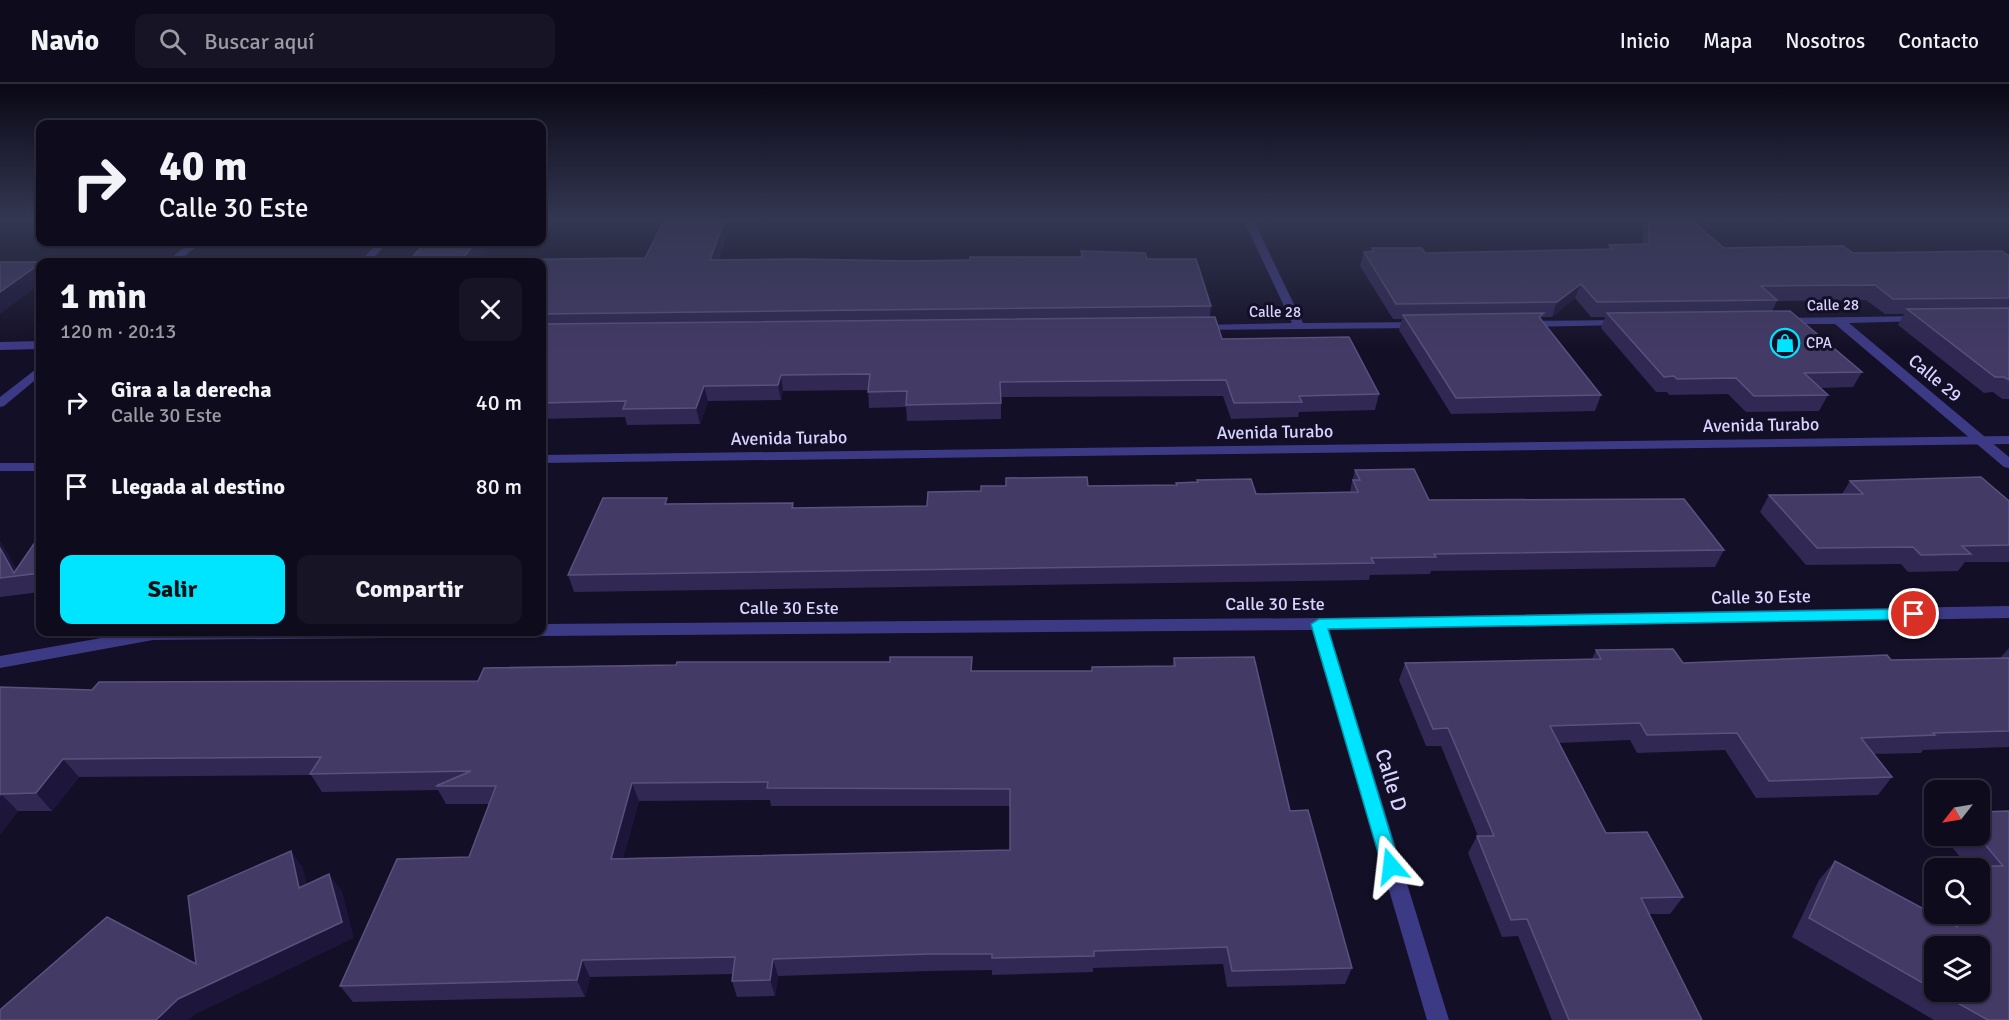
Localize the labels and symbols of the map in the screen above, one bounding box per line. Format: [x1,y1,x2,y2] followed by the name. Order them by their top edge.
[1807,296,1859,314] street label: Calle 28
[1249,303,1301,321] street label: Calle 28
[1769,327,1801,359] shop icon: CPA
[1806,334,1832,352] place label: CPA
[1904,349,1966,407] street label: Calle 29
[1702,413,1820,437] street label: Avenida Turabo
[1216,420,1334,444] street label: Avenida Turabo
[730,426,848,450] street label: Avenida Turabo
[1711,585,1811,609] street label: Calle 30 Este
[1888,588,1939,639] pin
[1225,593,1325,615] street label: Calle 30 Este
[739,597,839,619] street label: Calle 30 Este
[1369,746,1413,814] street label: Calle D
[1924,780,1990,846] north arrow
[1359,834,1423,898] position arrow

